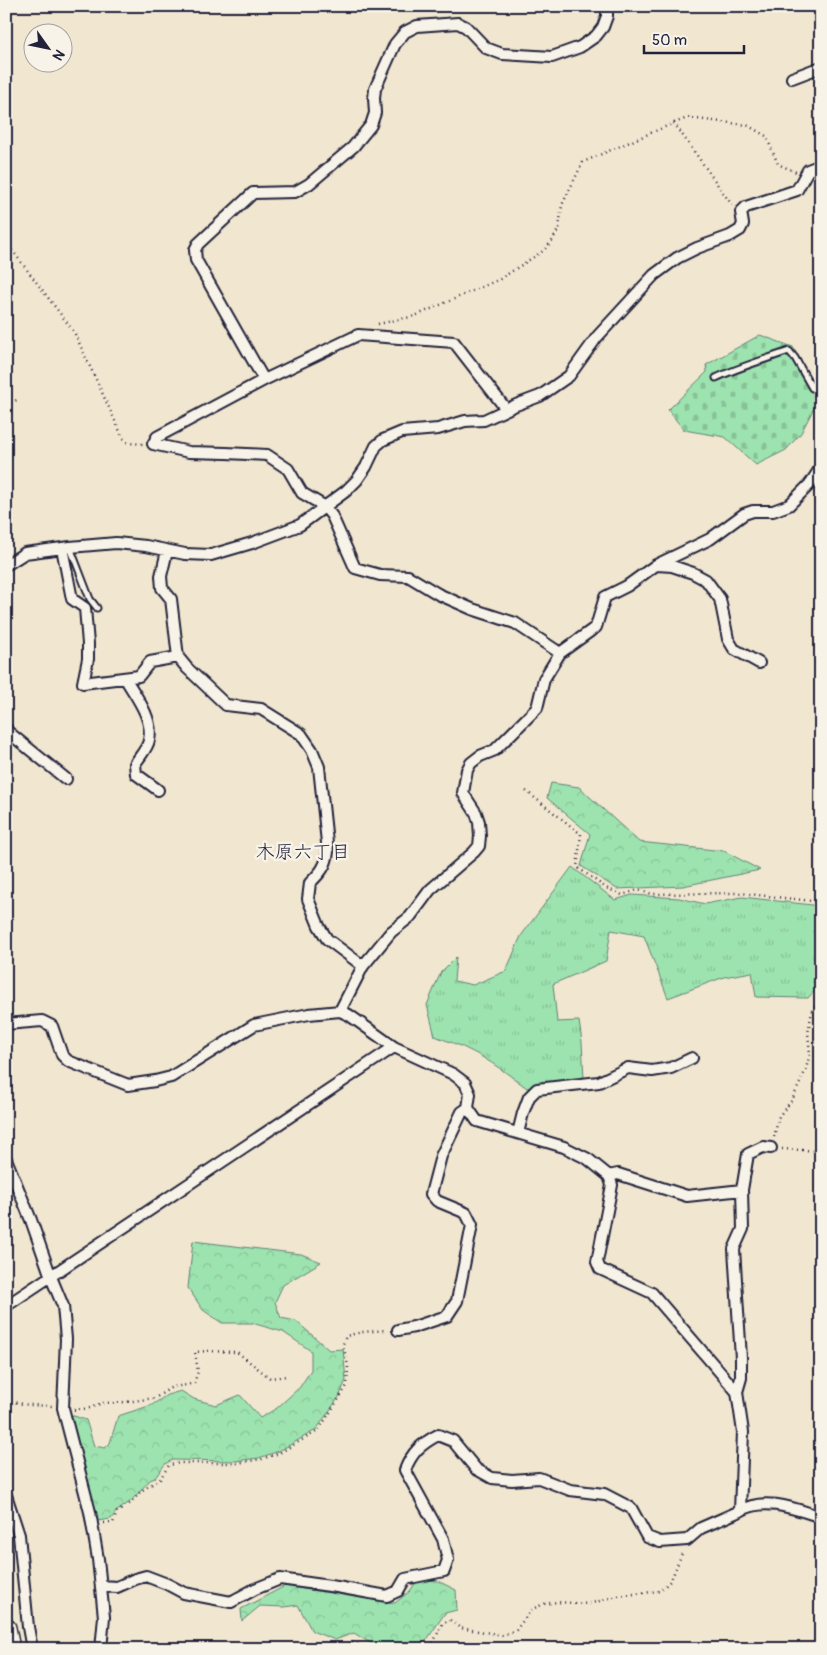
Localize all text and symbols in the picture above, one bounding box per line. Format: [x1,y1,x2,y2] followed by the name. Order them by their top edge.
[22,22,72,72] north arrow
[644,22,744,54] scale bar
[652,31,687,50] text: 50 m
[49,46,68,63] text: N
[255,840,351,864] district label: 木原六丁目

